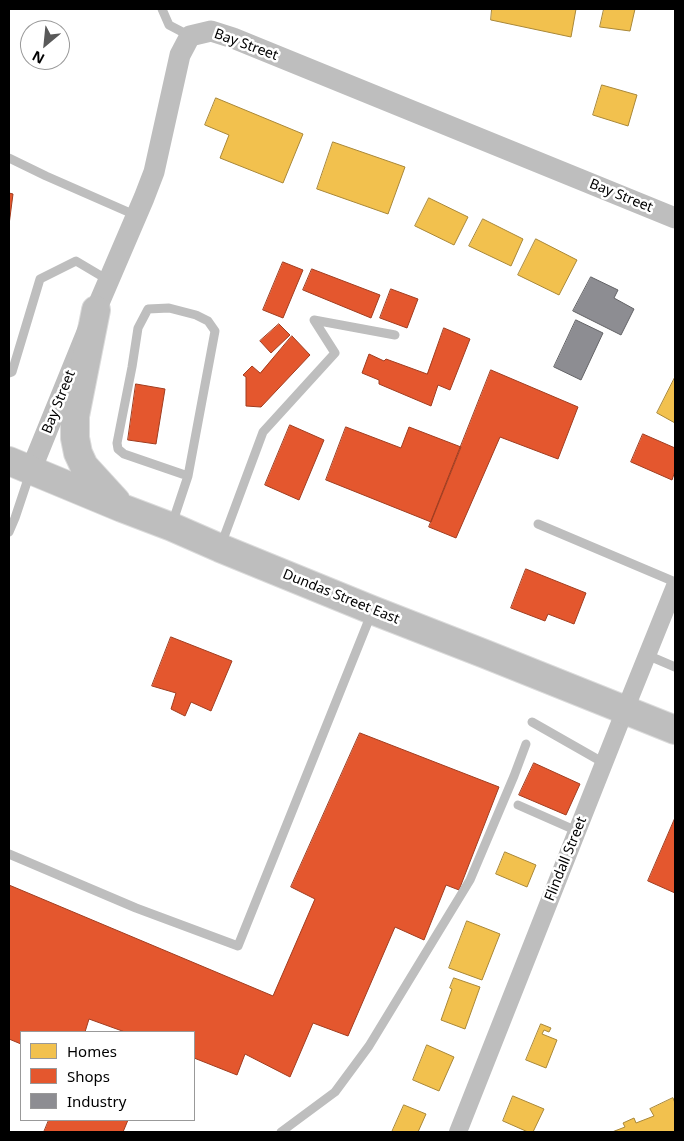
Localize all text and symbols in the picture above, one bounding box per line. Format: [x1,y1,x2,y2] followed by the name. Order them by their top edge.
[20,20,70,70] north arrow
[212,26,280,64] street label: Bay Street
[29,47,48,69] text: N
[587,176,655,216] street label: Bay Street
[39,368,79,436] street label: Bay Street
[280,566,402,628] street label: Dundas Street East
[541,814,591,904] street label: Flindall Street
[20,1031,195,1121] legend
[67,1041,117,1061] text: Homes
[67,1066,110,1086] text: Shops
[67,1091,126,1111] text: Industry

